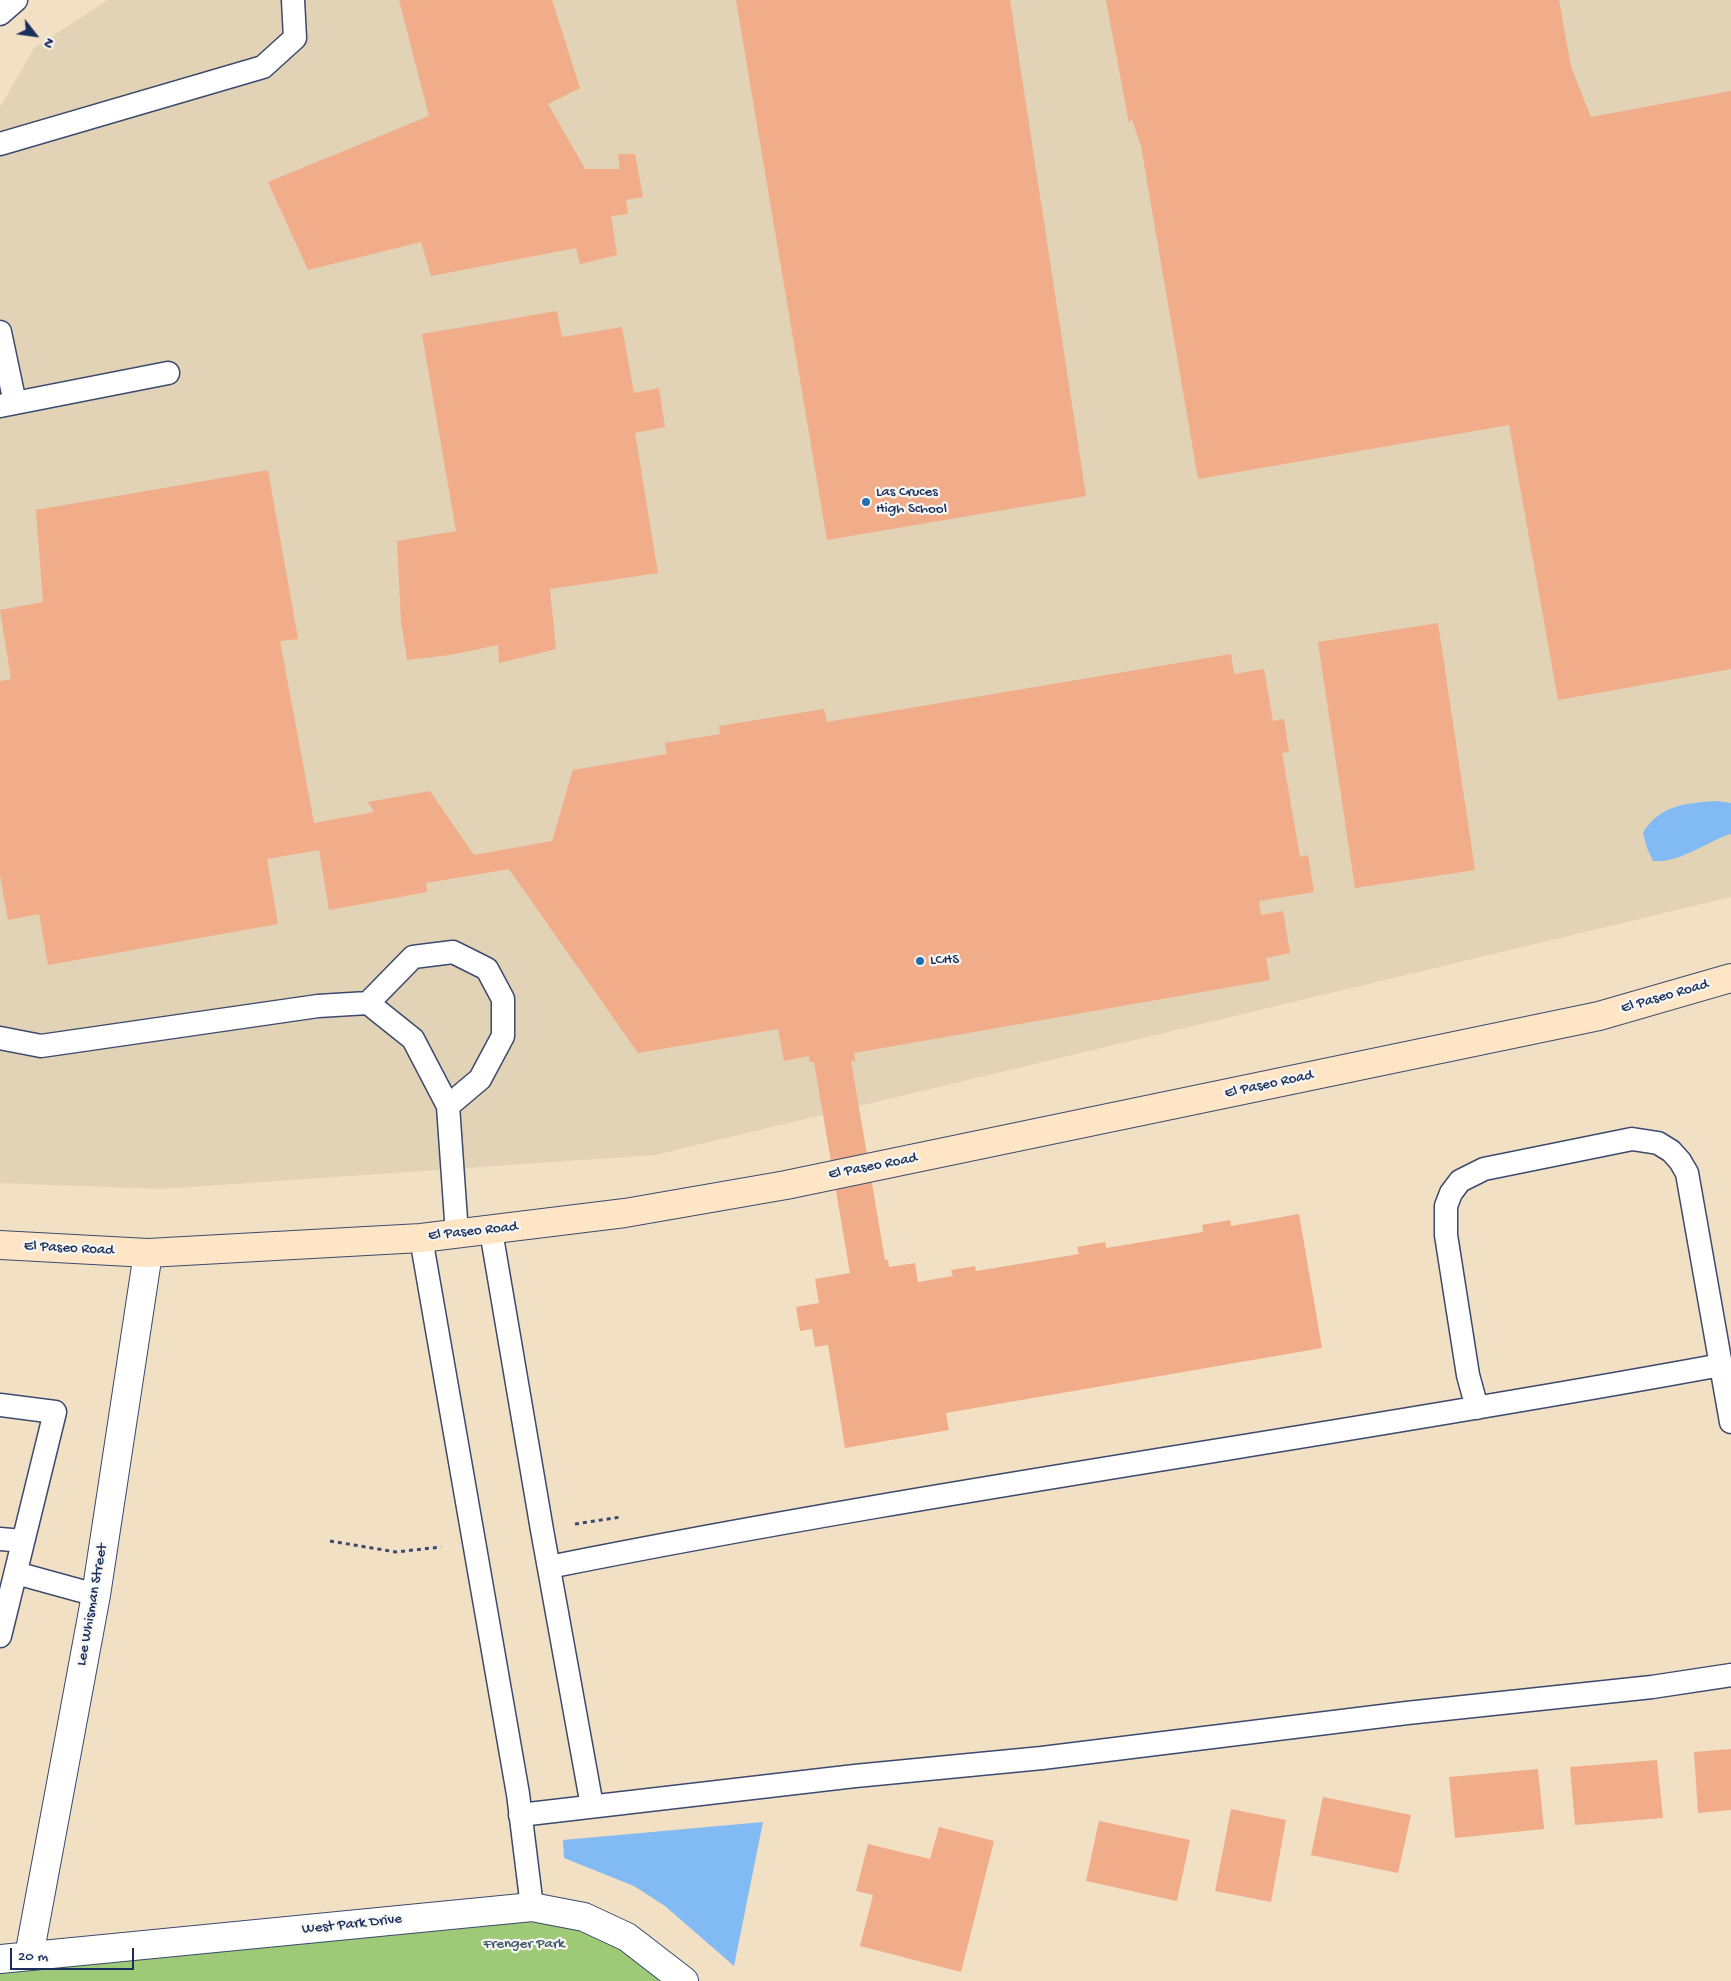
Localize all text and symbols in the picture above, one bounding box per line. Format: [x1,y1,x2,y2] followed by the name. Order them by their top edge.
[10,10,60,60] north arrow
[39,35,58,51] text: N
[876,484,947,519] place label: Las Cruces High School
[860,496,872,508] marker: Las Cruces High School
[930,952,959,970] place label: LCHS
[914,955,926,967] marker: LCHS
[1619,976,1711,1018] street label: El Paseo Road
[1223,1067,1315,1103] street label: El Paseo Road
[827,1150,919,1184] street label: El Paseo Road
[427,1218,519,1246] street label: El Paseo Road
[24,1238,114,1260] street label: El Paseo Road
[73,1542,113,1668] street label: Lee Whisman Street
[301,1911,403,1939] street label: West Park Drive
[483,1936,565,1954] park label: Frenger Park
[12,1938,136,1970] scale bar
[18,1948,48,1966] text: 20 m

